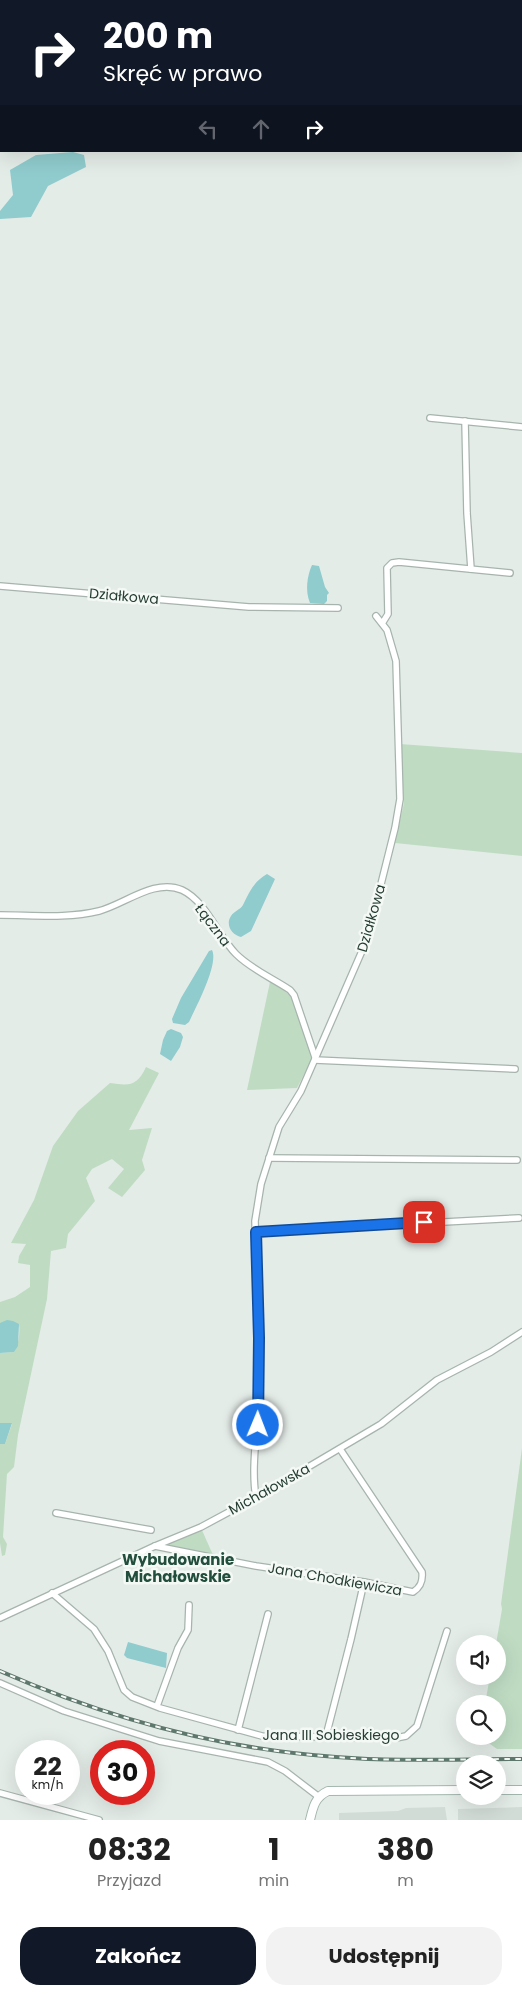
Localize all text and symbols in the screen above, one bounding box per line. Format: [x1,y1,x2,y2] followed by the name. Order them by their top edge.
[103,11,213,60] text: 200 m
[20,20,85,85] icon: right
[103,58,262,89] text: Skręć w prawo
[194,115,222,143] icon: left
[247,115,275,143] icon: ahead
[300,115,328,143] icon: right
[88,583,160,609] street label: Działkowa
[352,882,390,954] street label: Działkowa
[190,899,236,951] street label: Łączna
[403,1201,445,1243] pin
[410,1208,438,1236] icon: arrive
[231,1398,283,1450] position arrow
[225,1458,313,1520] street label: Michałowska
[122,1549,234,1587] district label: Wybudowanie Michałowskie
[266,1557,404,1601] street label: Jana Chodkiewicza
[456,1635,506,1805] map controls
[456,1635,506,1685] button: sound
[456,1695,506,1745] button: search
[263,1725,400,1745] street label: Jana III Sobieskiego
[90,1740,155,1805] speed limit sign: 30
[33,1749,62,1784] text: 22
[456,1755,506,1805] button: layers
[32,1776,63,1793] text: km/h
[88,1828,171,1871] text: 08:32
[268,1828,279,1871] text: 1
[377,1828,434,1871] text: 380
[97,1869,161,1892] text: Przyjazd
[259,1869,289,1892] text: min
[397,1869,414,1892] text: m
[20,1927,256,1985] button: Zakończ
[266,1927,502,1985] button: Udostępnij

